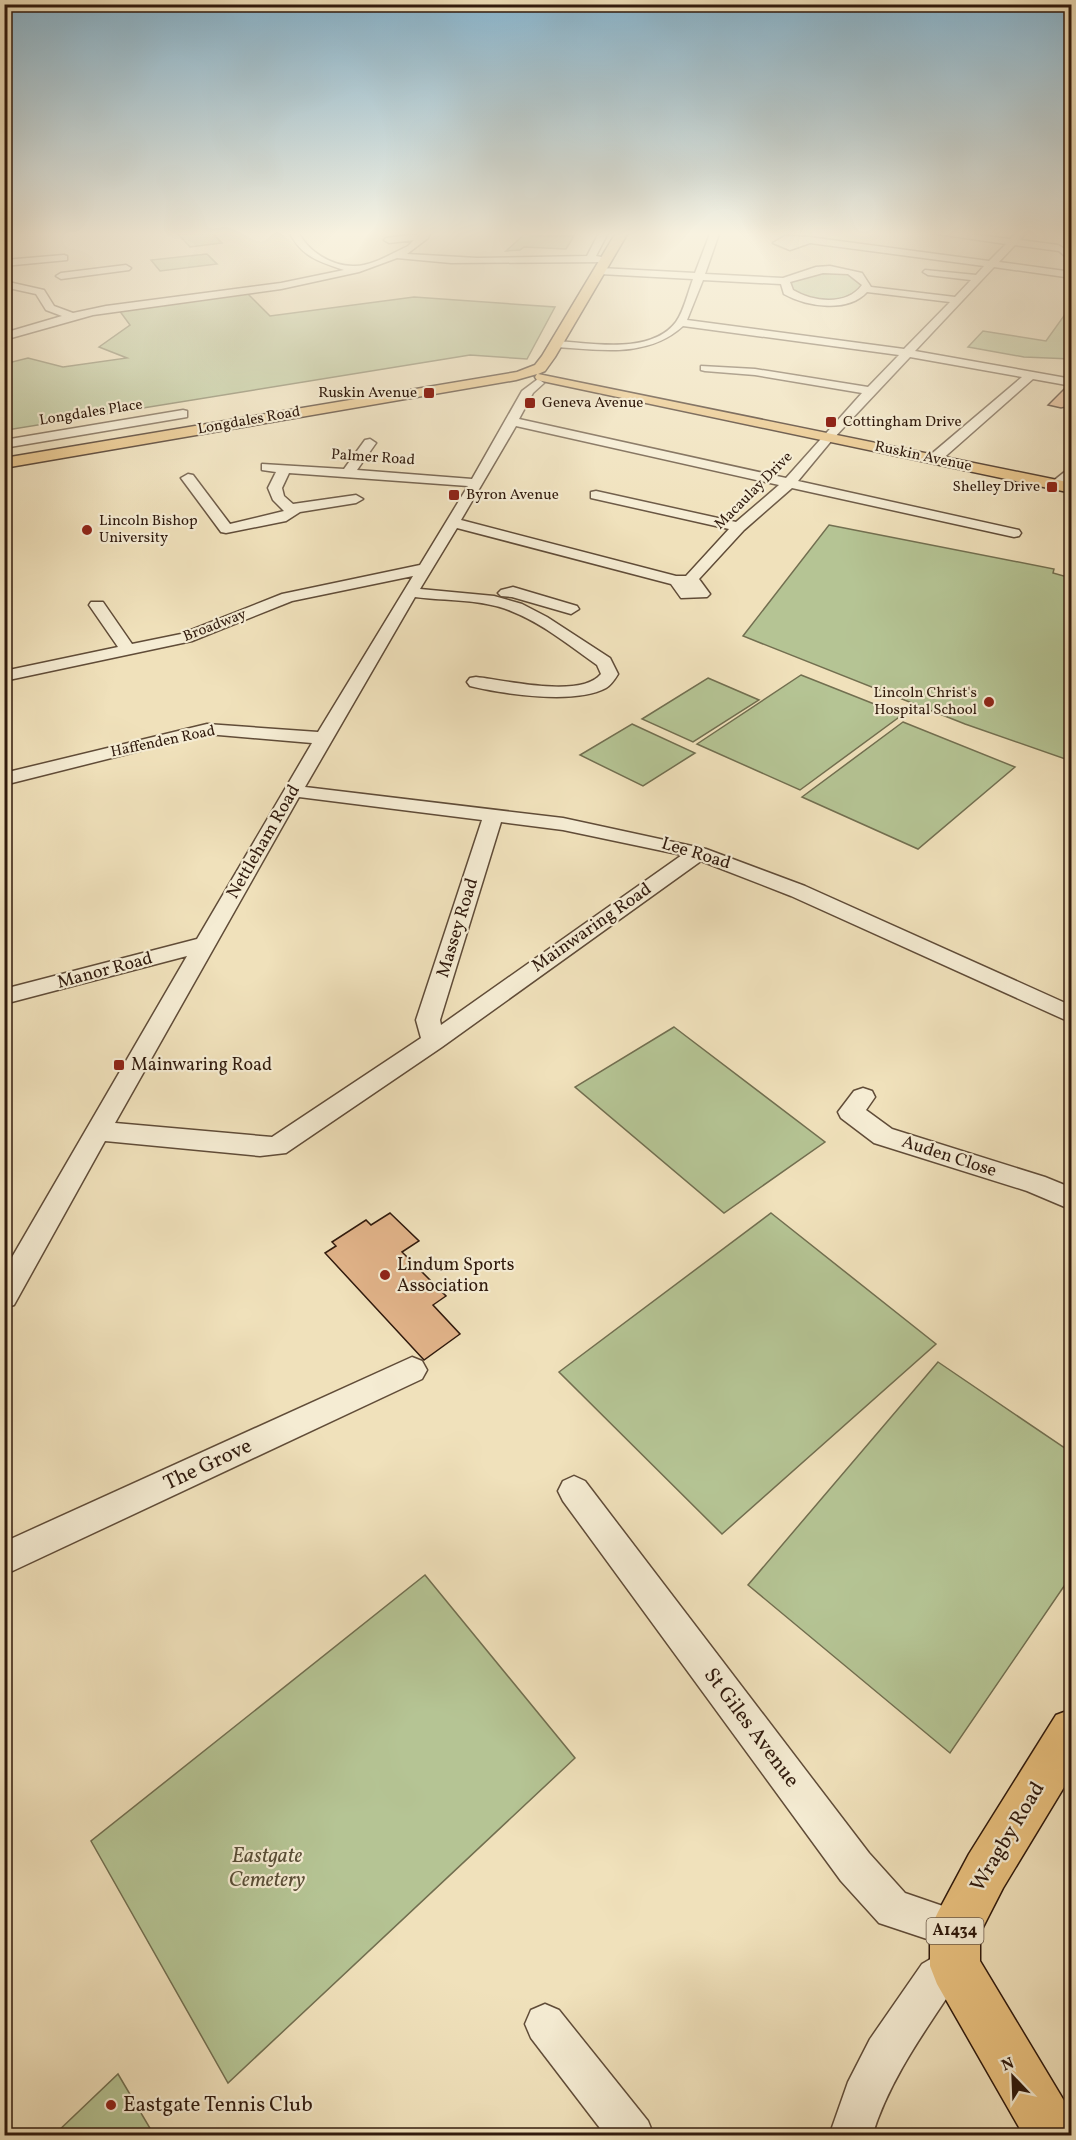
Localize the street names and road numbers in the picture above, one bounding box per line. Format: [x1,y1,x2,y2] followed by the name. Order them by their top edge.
[38,394,144,432] street label: Longdales Place
[196,402,302,440] street label: Longdales Road
[872,436,974,478] street label: Ruskin Avenue
[330,445,416,471] street label: Palmer Road
[710,447,798,535] street label: Macaulay Drive
[180,604,250,648] street label: Broadway
[109,721,217,763] street label: Haffenden Road
[221,780,307,904] street label: Nettleham Road
[658,832,734,876] street label: Lee Road
[431,875,485,981] street label: Massey Road
[527,877,657,979] street label: Mainwaring Road
[55,946,155,996] street label: Manor Road
[898,1130,1000,1184] street label: Auden Close
[159,1432,257,1498] street label: The Grove
[696,1662,806,1794] street label: St Giles Avenue
[964,1777,1052,1897] street label: Wragby Road
[926,1918,984,1944] road number: A1434

